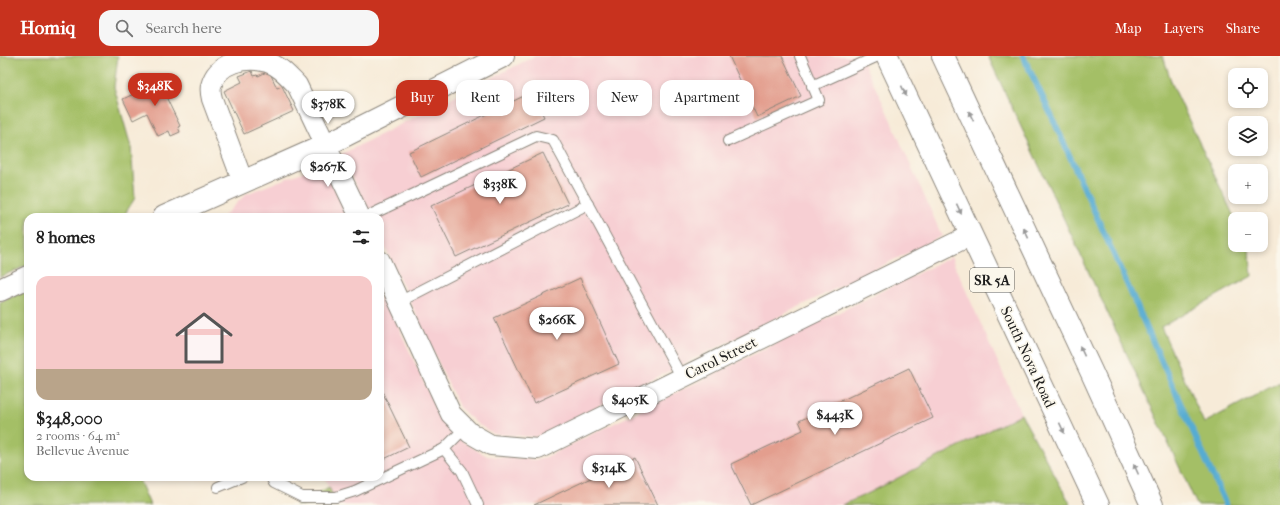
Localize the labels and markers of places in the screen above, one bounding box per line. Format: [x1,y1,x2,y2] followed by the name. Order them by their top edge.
[127,73,183,107] pin: $348K
[300,91,356,125] pin: $378K
[300,154,356,188] pin: $267K
[472,171,528,205] pin: $338K
[529,307,585,341] pin: $266K
[602,387,658,421] pin: $405K
[807,402,863,436] pin: $443K
[581,455,637,489] pin: $314K

